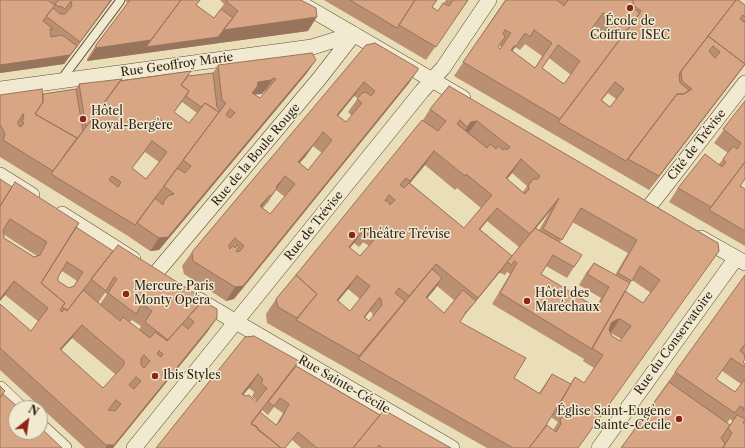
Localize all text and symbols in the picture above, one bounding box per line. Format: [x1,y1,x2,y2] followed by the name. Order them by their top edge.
[625,3,635,13] marker: École de Coiffure ISEC
[590,15,670,43] place label: École de Coiffure ISEC
[120,50,234,80] street label: Rue Geoffroy Marie
[209,101,303,209] street label: Rue de la Boule Rouge
[91,105,173,133] place label: Hôtel Royal-Bergère
[665,107,729,183] street label: Cité de Trévise
[78,114,88,124] marker: Hôtel Royal-Bergère
[282,188,346,264] street label: Rue de Trévise
[360,228,450,242] place label: Théâtre Trévise
[347,230,357,240] marker: Théâtre Trévise
[134,280,214,308] place label: Mercure Paris Monty Opéra
[535,287,599,315] place label: Hôtel des Maréchaux
[632,288,716,398] street label: Rue du Conservatoire
[121,289,131,299] marker: Mercure Paris Monty Opéra
[522,296,532,306] marker: Hôtel des Maréchaux
[296,353,392,417] street label: Rue Sainte-Cécile
[163,369,220,383] place label: Ibis Styles
[150,371,160,381] marker: Ibis Styles
[8,400,48,440] north arrow
[26,402,41,419] text: N
[557,405,671,433] place label: Église Saint-Eugène Sainte-Cécile
[674,414,684,424] marker: Église Saint-Eugène Sainte-Cécile

